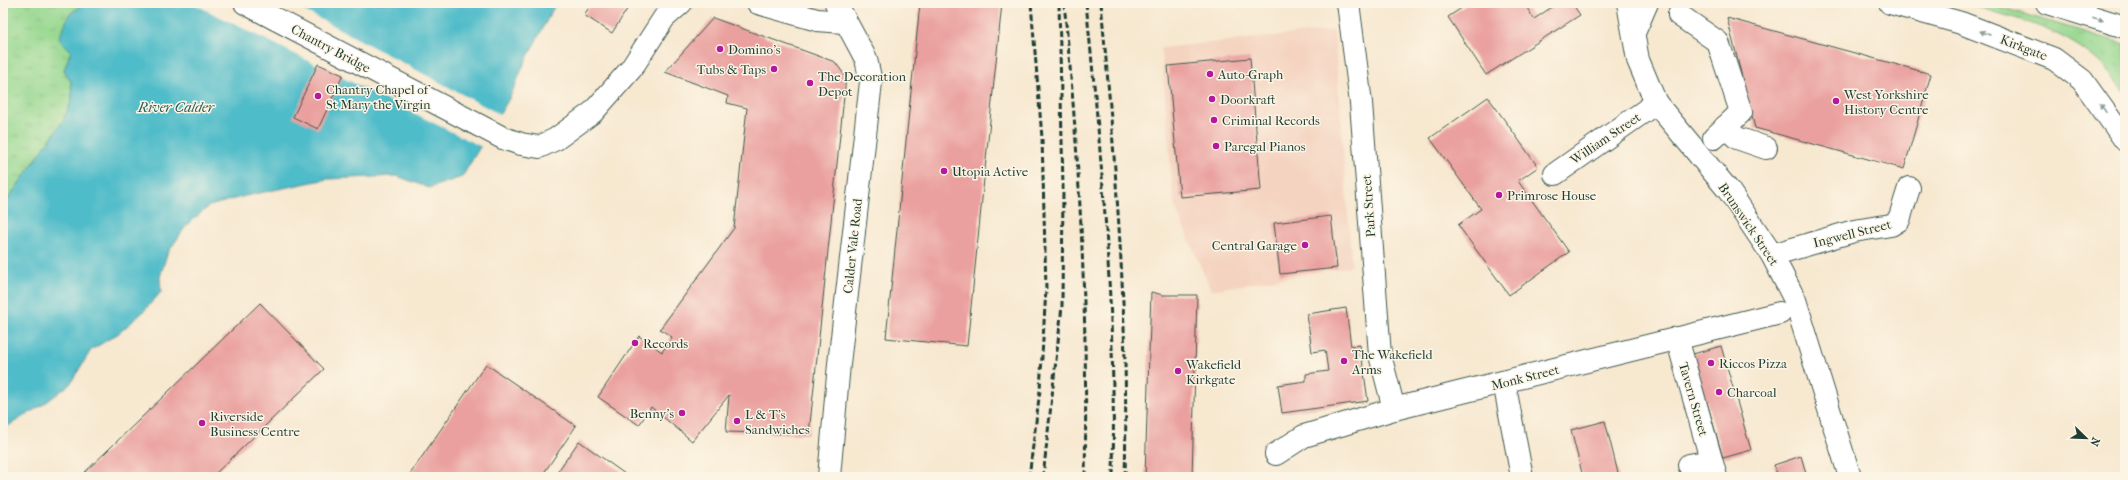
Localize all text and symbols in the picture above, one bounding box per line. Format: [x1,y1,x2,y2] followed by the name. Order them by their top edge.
[2092,16,2104,22] one-way arrow
[289,21,373,76] street label: Chantry Bridge
[1979,29,1991,35] one-way arrow
[1998,32,2050,64] street label: Kirkgate
[728,42,781,57] place label: Domino's
[715,44,725,54] marker: Domino's
[697,62,766,77] place label: Tubs & Taps
[769,64,779,74] marker: Tubs & Taps
[1217,67,1284,82] place label: Auto-Graph
[818,69,906,99] place label: The Decoration Depot
[1205,69,1215,79] marker: Auto-Graph
[805,78,815,88] marker: The Decoration Depot
[326,82,431,112] place label: Chantry Chapel of St Mary the Virgin
[1843,87,1929,117] place label: West Yorkshire History Centre
[313,91,323,101] marker: Chantry Chapel of St Mary the Virgin
[1220,92,1276,107] place label: Doorkraft
[1207,94,1217,104] marker: Doorkraft
[1831,96,1841,106] marker: West Yorkshire History Centre
[137,99,216,116] water label: River Calder
[2099,103,2107,113] one-way arrow
[1566,109,1644,168] street label: William Street
[1222,113,1320,128] place label: Criminal Records
[1209,115,1219,125] marker: Criminal Records
[1224,139,1306,154] place label: Paregal Pianos
[1211,141,1221,151] marker: Paregal Pianos
[952,164,1029,179] place label: Utopia Active
[939,166,949,176] marker: Utopia Active
[1359,174,1378,238] street label: Park Street
[1715,180,1782,269] street label: Brunswick Street
[1507,188,1597,203] place label: Primrose House
[1494,190,1504,200] marker: Primrose House
[840,197,865,294] street label: Calder Vale Road
[1812,216,1893,250] street label: Ingwell Street
[1212,238,1298,253] place label: Central Garage
[1300,240,1310,250] marker: Central Garage
[643,336,688,351] place label: Records
[630,338,640,348] marker: Records
[1351,347,1433,377] place label: The Wakefield Arms
[1339,356,1349,366] marker: The Wakefield Arms
[1719,356,1788,371] place label: Riccos Pizza
[1185,357,1242,387] place label: Wakefield Kirkgate
[1706,358,1716,368] marker: Riccos Pizza
[1676,360,1711,438] street label: Tavern Street
[1490,362,1561,393] street label: Monk Street
[1173,366,1183,376] marker: Wakefield Kirkgate
[1727,385,1777,400] place label: Charcoal
[1714,387,1724,397] marker: Charcoal
[630,406,674,421] place label: Benny's
[745,407,810,437] place label: L & T's Sandwiches
[677,408,687,418] marker: Benny's
[210,409,300,439] place label: Riverside Business Centre
[732,416,742,426] marker: L & T's Sandwiches
[197,418,207,428] marker: Riverside Business Centre
[2066,418,2106,458] north arrow
[2087,435,2102,449] text: N

